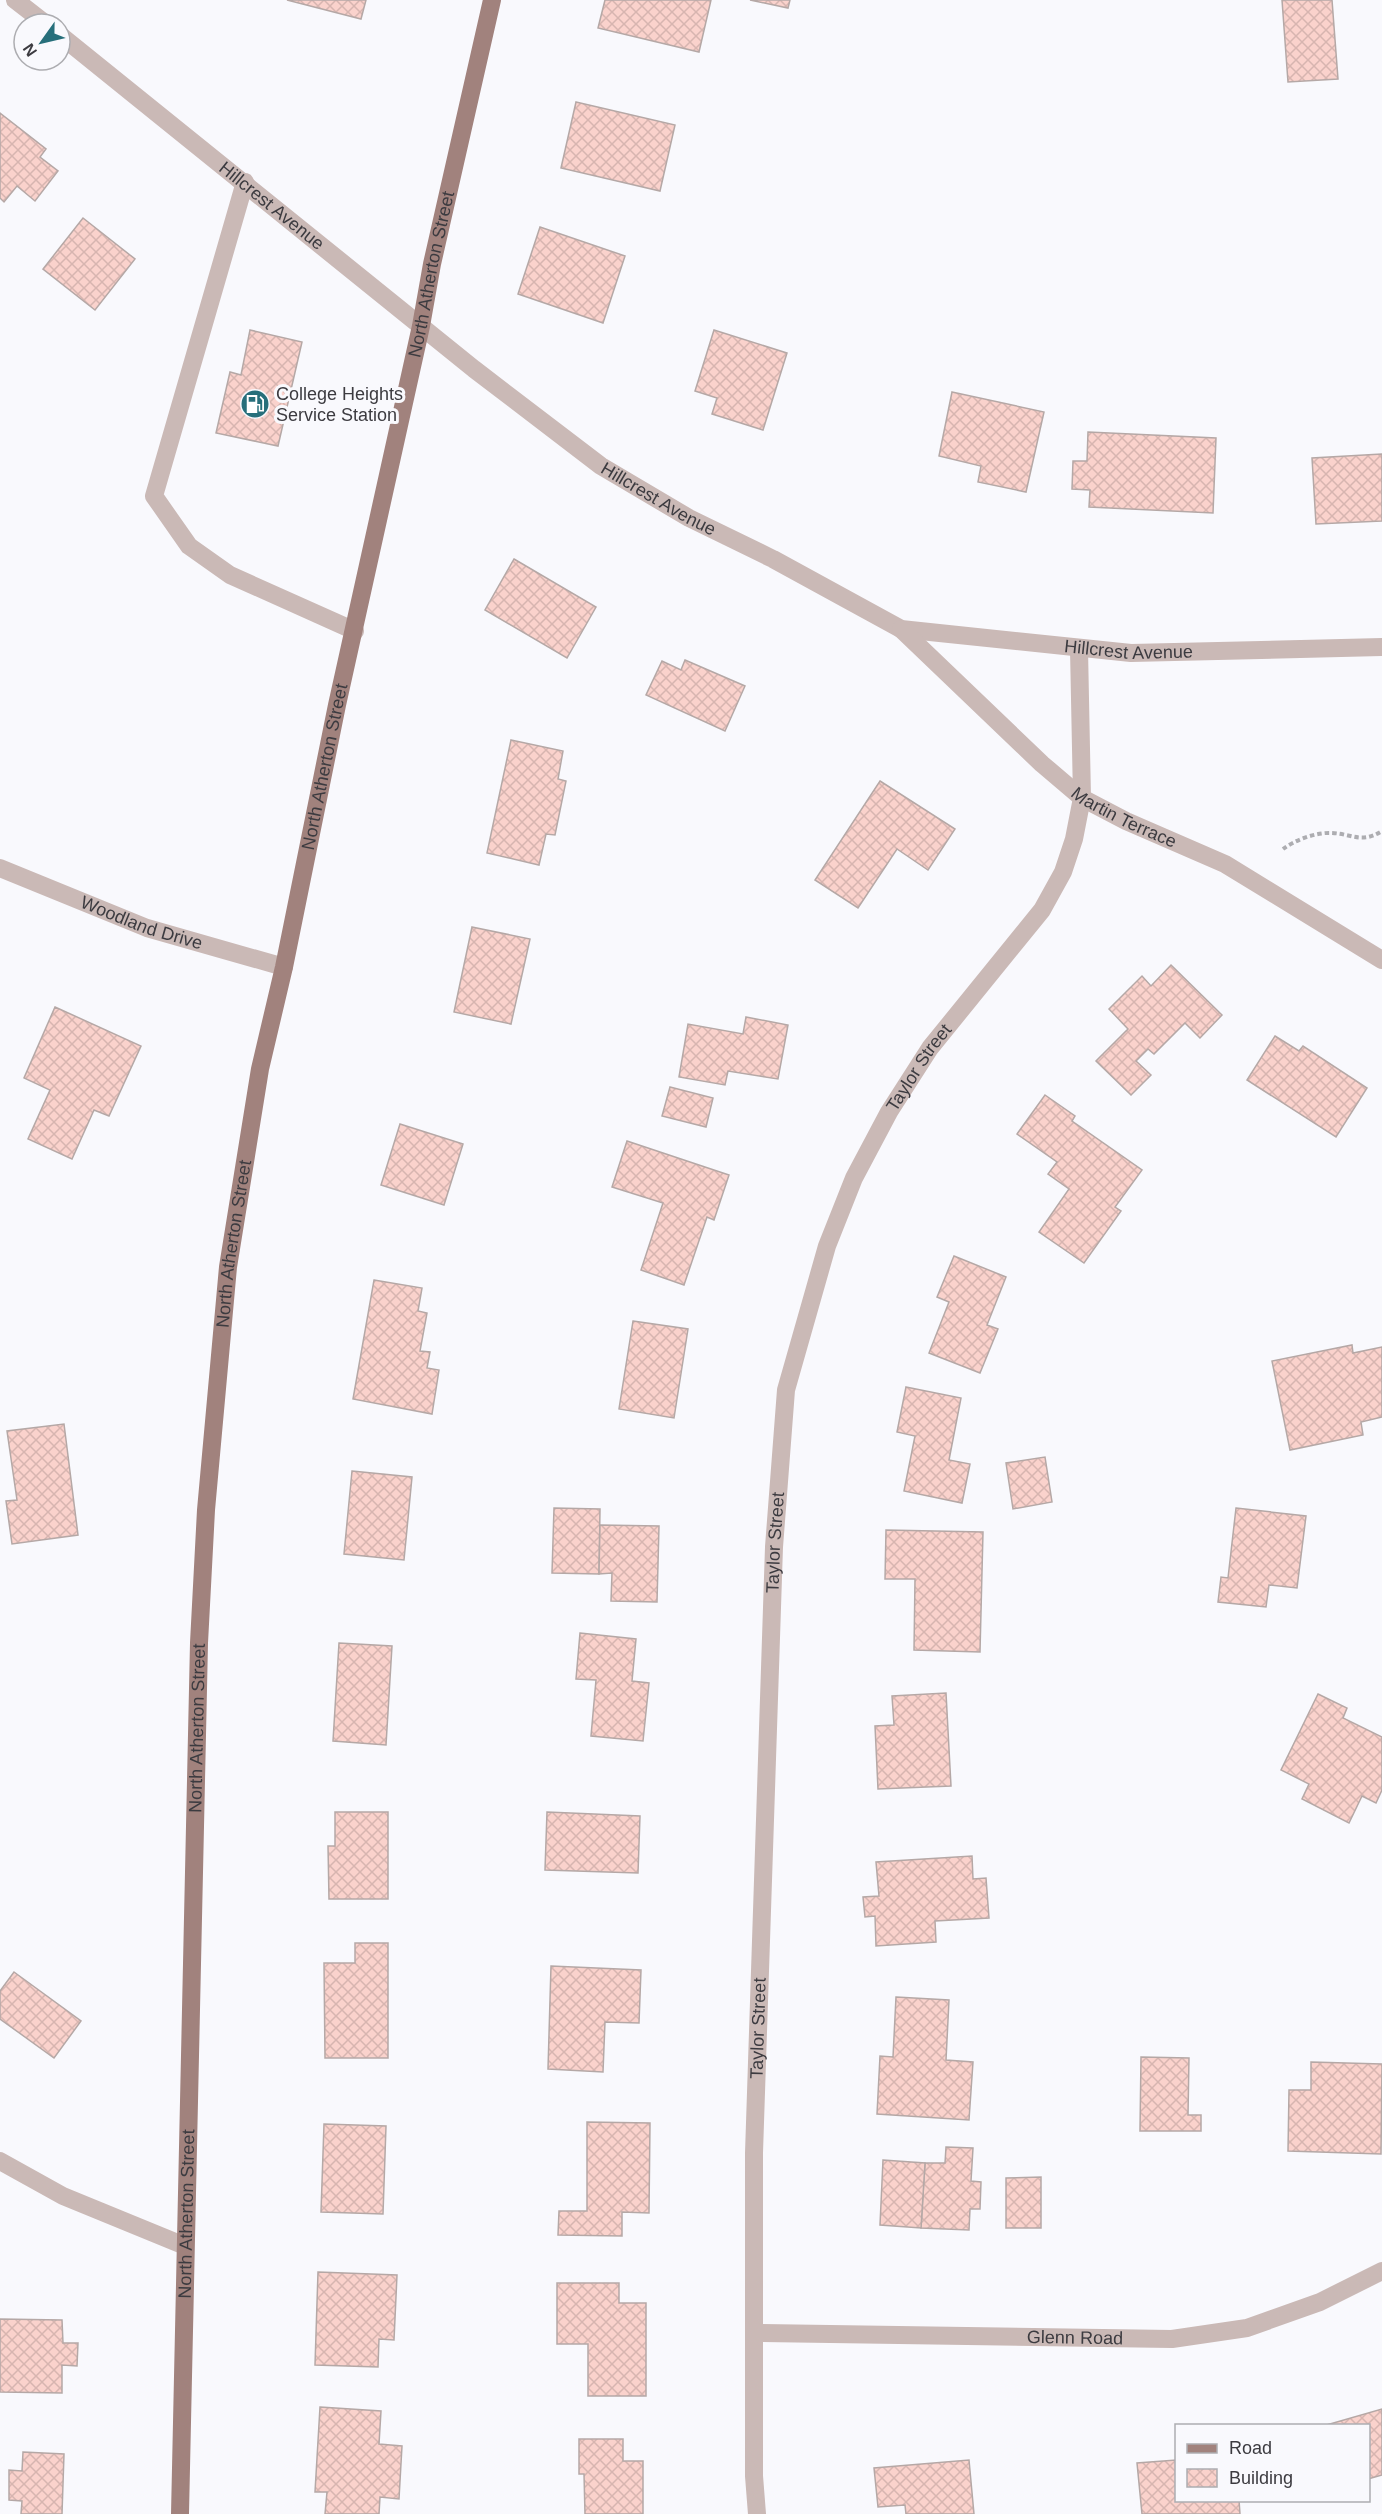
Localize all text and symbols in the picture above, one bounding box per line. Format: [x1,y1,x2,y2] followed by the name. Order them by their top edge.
[12,12,72,72] north arrow
[20,41,40,60] text: N
[215,158,328,254] street label: Hillcrest Avenue
[404,189,458,359] street label: North Atherton Street
[276,384,403,425] place label: College Heights Service Station
[239,388,271,420] fuel station icon: College Heights Service Station
[598,458,719,539] street label: Hillcrest Avenue
[1063,636,1193,663] street label: Hillcrest Avenue
[298,682,351,852] street label: North Atherton Street
[1067,783,1180,852] street label: Martin Terrace
[78,892,205,953] street label: Woodland Drive
[882,1020,955,1115] street label: Taylor Street
[213,1159,255,1329] street label: North Atherton Street
[762,1491,788,1593] street label: Taylor Street
[185,1643,209,1813] street label: North Atherton Street
[746,1977,770,2079] street label: Taylor Street
[175,2129,198,2299] street label: North Atherton Street
[1027,2327,1123,2348] street label: Glenn Road
[1175,2424,1370,2502] legend
[1229,2438,1272,2458] text: Road
[1229,2468,1293,2488] text: Building

